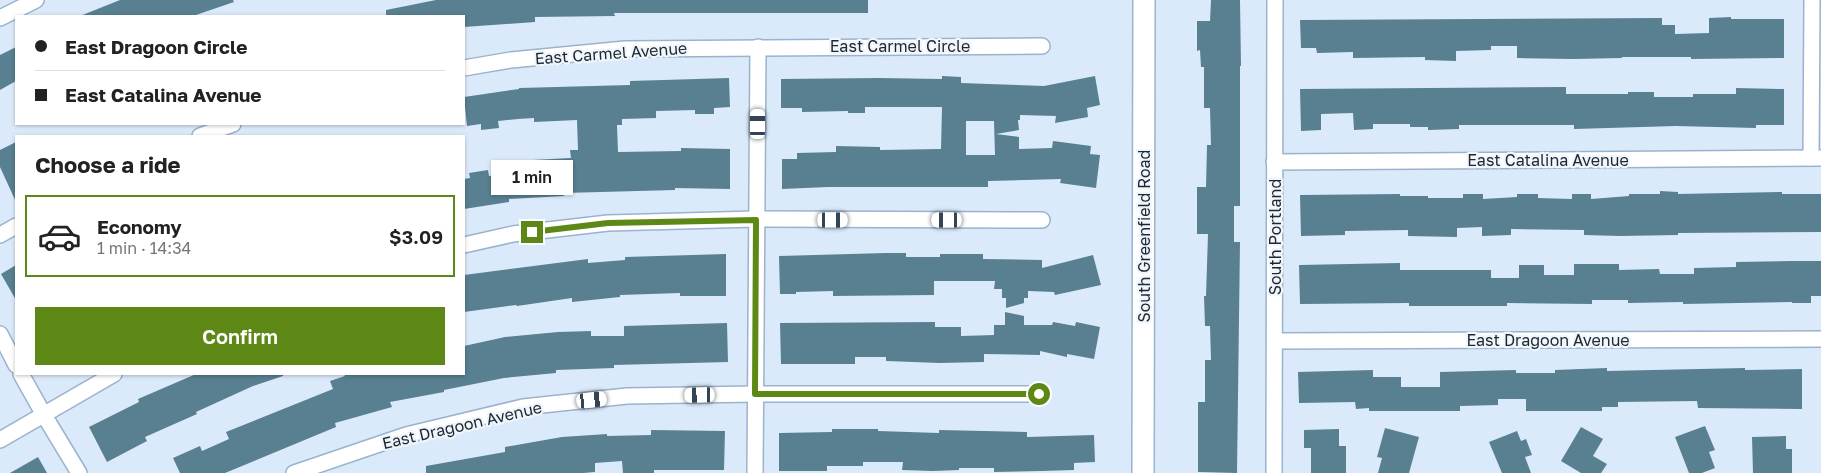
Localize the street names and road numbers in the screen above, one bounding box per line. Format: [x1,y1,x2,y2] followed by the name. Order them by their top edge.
[830,36,970,56] street label: East Carmel Circle
[534,38,688,68] street label: East Carmel Avenue
[1134,150,1154,322] street label: South Greenfield Road
[1467,150,1629,170] street label: East Catalina Avenue
[1265,179,1285,295] street label: South Portland
[1466,330,1630,350] street label: East Dragoon Avenue
[380,397,544,453] street label: East Dragoon Avenue

